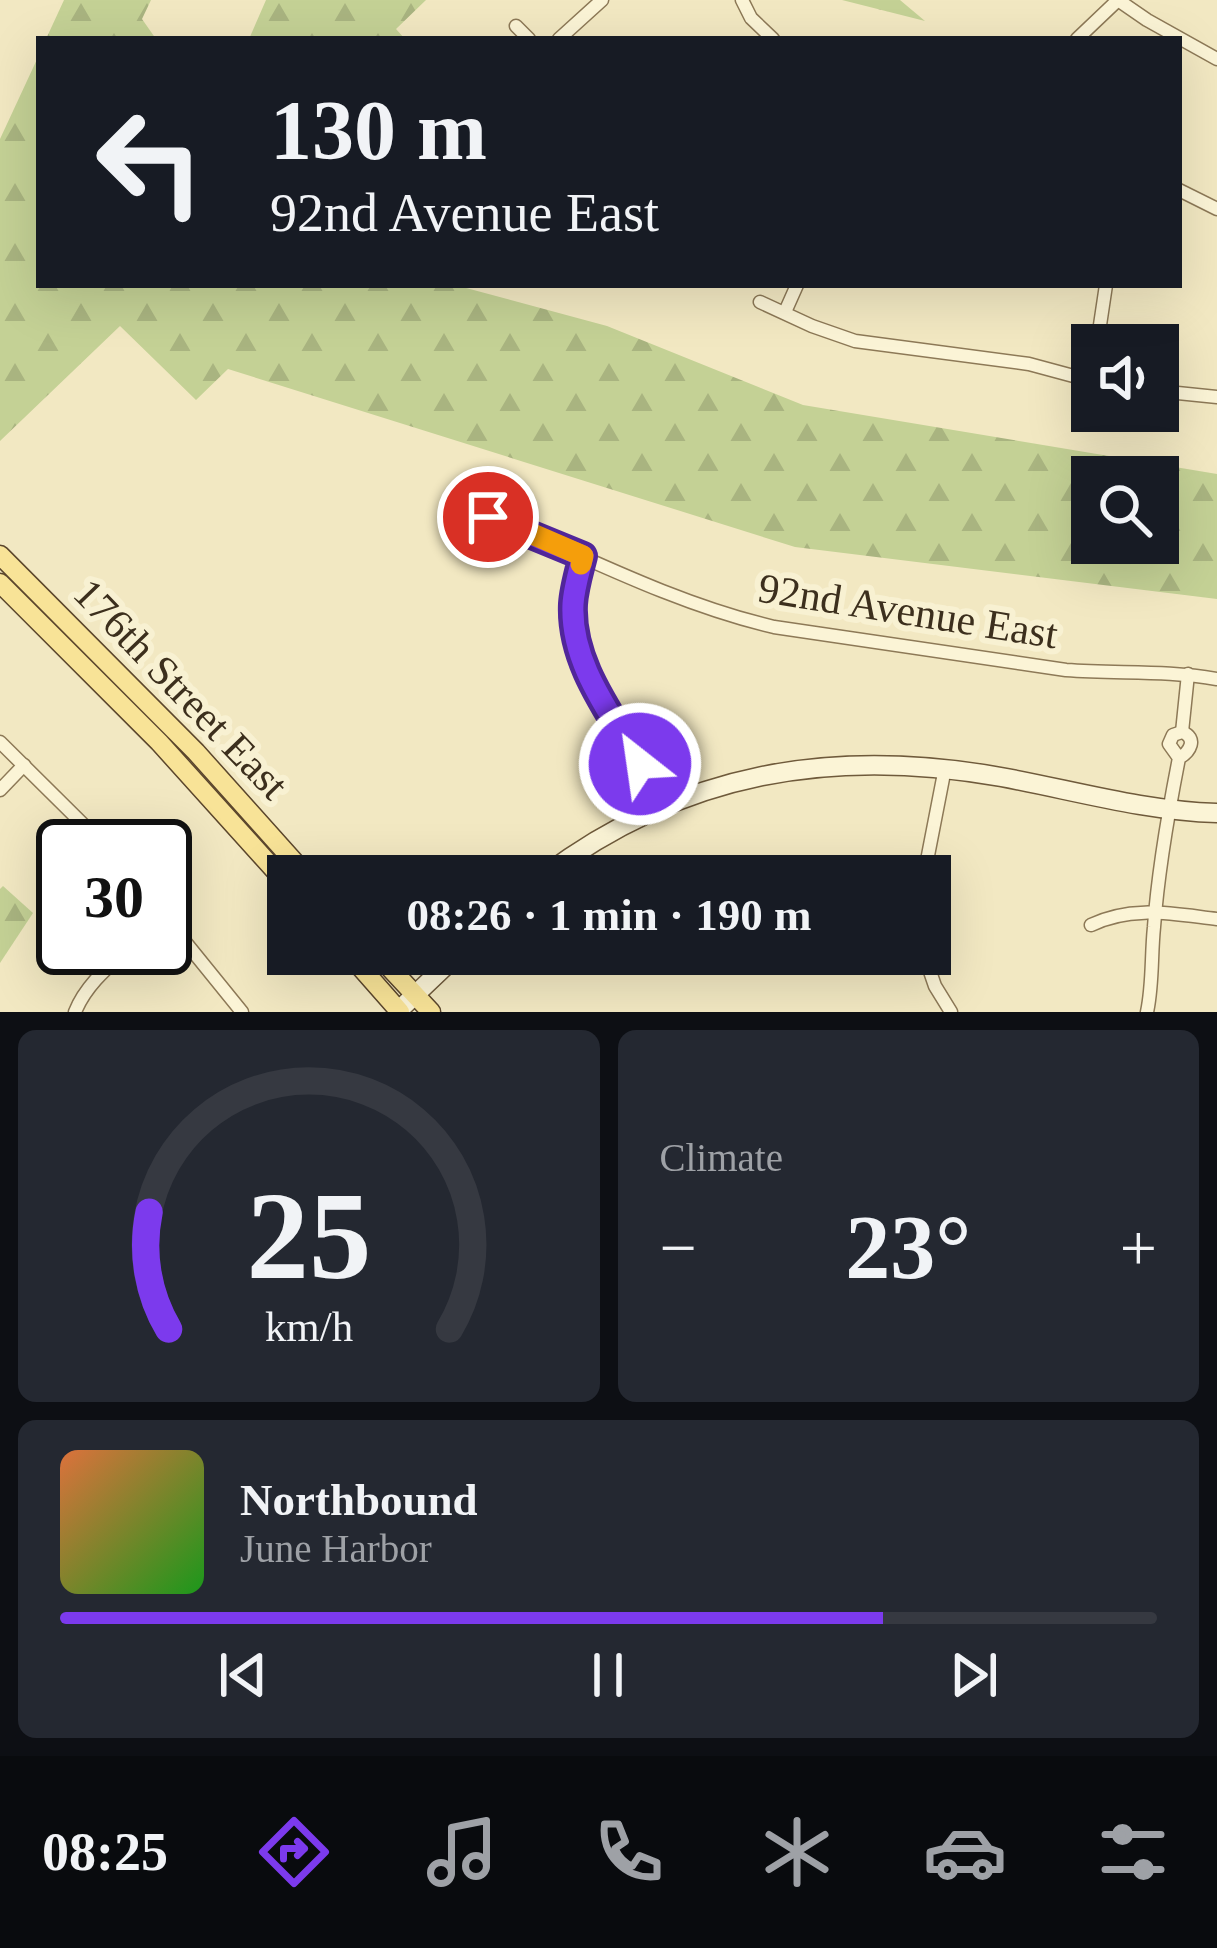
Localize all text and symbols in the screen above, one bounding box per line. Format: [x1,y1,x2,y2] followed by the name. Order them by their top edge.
[72,84,228,240] icon: left
[270,84,487,177] text: 130 m
[270,183,659,243] text: 92nd Avenue East
[1071,324,1179,564] map controls
[1071,324,1179,432] button: sound
[1071,456,1179,564] button: search
[437,466,539,568] pin
[455,484,521,550] icon: arrive
[755,565,1061,657] street label: 92nd Avenue East
[65,570,297,808] street label: 176th Street East
[577,701,703,827] position arrow
[36,819,192,975] speed limit sign: 30
[407,890,812,940] text: 08:26 · 1 min · 190 m
[660,1136,783,1179] text: Climate
[246,1167,371,1305] text: 25
[845,1198,971,1297] text: 23°
[660,1211,697,1284] text: −
[1120,1211,1157,1284] text: +
[265,1303,353,1350] text: km/h
[240,1475,478,1525] text: Northbound
[240,1527,432,1570] text: June Harbor
[210,1642,276,1708] icon: previous
[575,1642,641,1708] icon: pause
[941,1642,1007,1708] icon: next
[252,1810,336,1894] icon: directions
[420,1810,504,1894] icon: music
[587,1810,671,1894] icon: phone
[755,1810,839,1894] icon: climate
[923,1810,1007,1894] icon: car
[1091,1810,1175,1894] icon: filters
[42,1822,168,1882] text: 08:25

